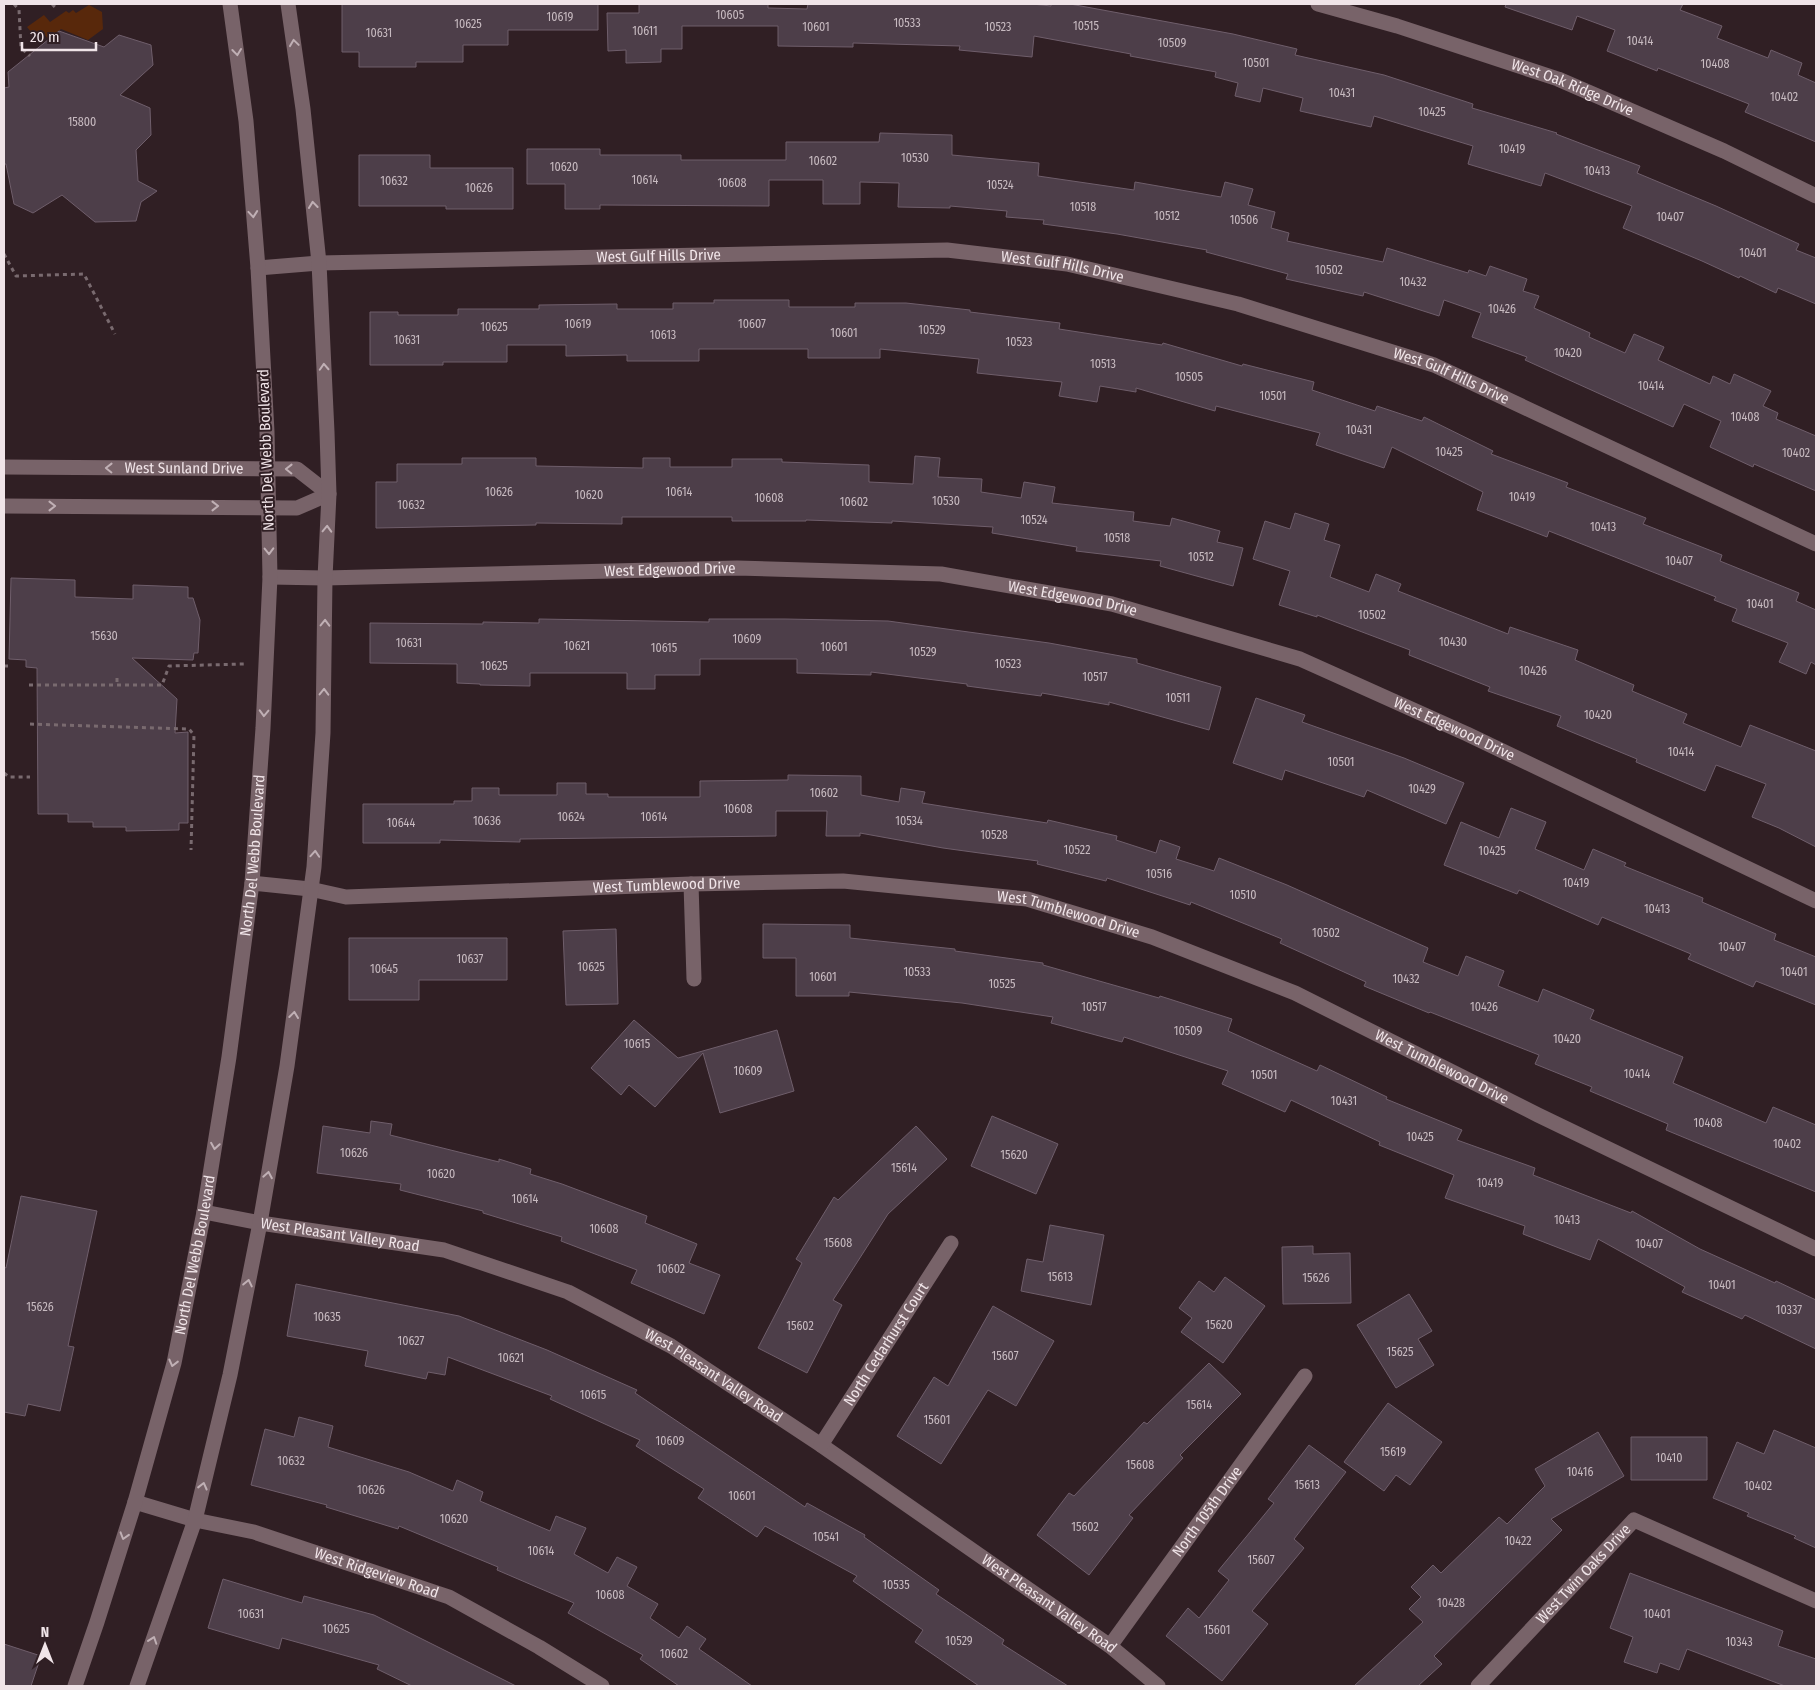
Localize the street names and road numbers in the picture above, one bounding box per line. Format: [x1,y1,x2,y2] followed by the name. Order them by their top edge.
[1509,55,1636,120] street label: West Oak Ridge Drive
[596,246,721,266] street label: West Gulf Hills Drive
[1000,247,1126,286] street label: West Gulf Hills Drive
[1391,344,1512,408] street label: West Gulf Hills Drive
[254,369,278,531] street label: North Del Webb Boulevard
[124,459,244,478] street label: West Sunland Drive
[604,559,736,580] street label: West Edgewood Drive
[1007,577,1139,620] street label: West Edgewood Drive
[1391,693,1518,765] street label: West Edgewood Drive
[236,774,269,937] street label: North Del Webb Boulevard
[593,874,740,897] street label: West Tumblewood Drive
[996,887,1142,942] street label: West Tumblewood Drive
[1372,1026,1512,1108] street label: West Tumblewood Drive
[171,1174,219,1336] street label: North Del Webb Boulevard
[259,1214,421,1255] street label: West Pleasant Valley Road
[840,1279,932,1409] street label: North Cedarhurst Court
[642,1325,786,1426] street label: West Pleasant Valley Road
[1169,1463,1246,1560] street label: North 105th Drive
[1532,1520,1635,1627] street label: West Twin Oaks Drive
[312,1544,441,1602] street label: West Ridgeview Road
[978,1551,1120,1657] street label: West Pleasant Valley Road

